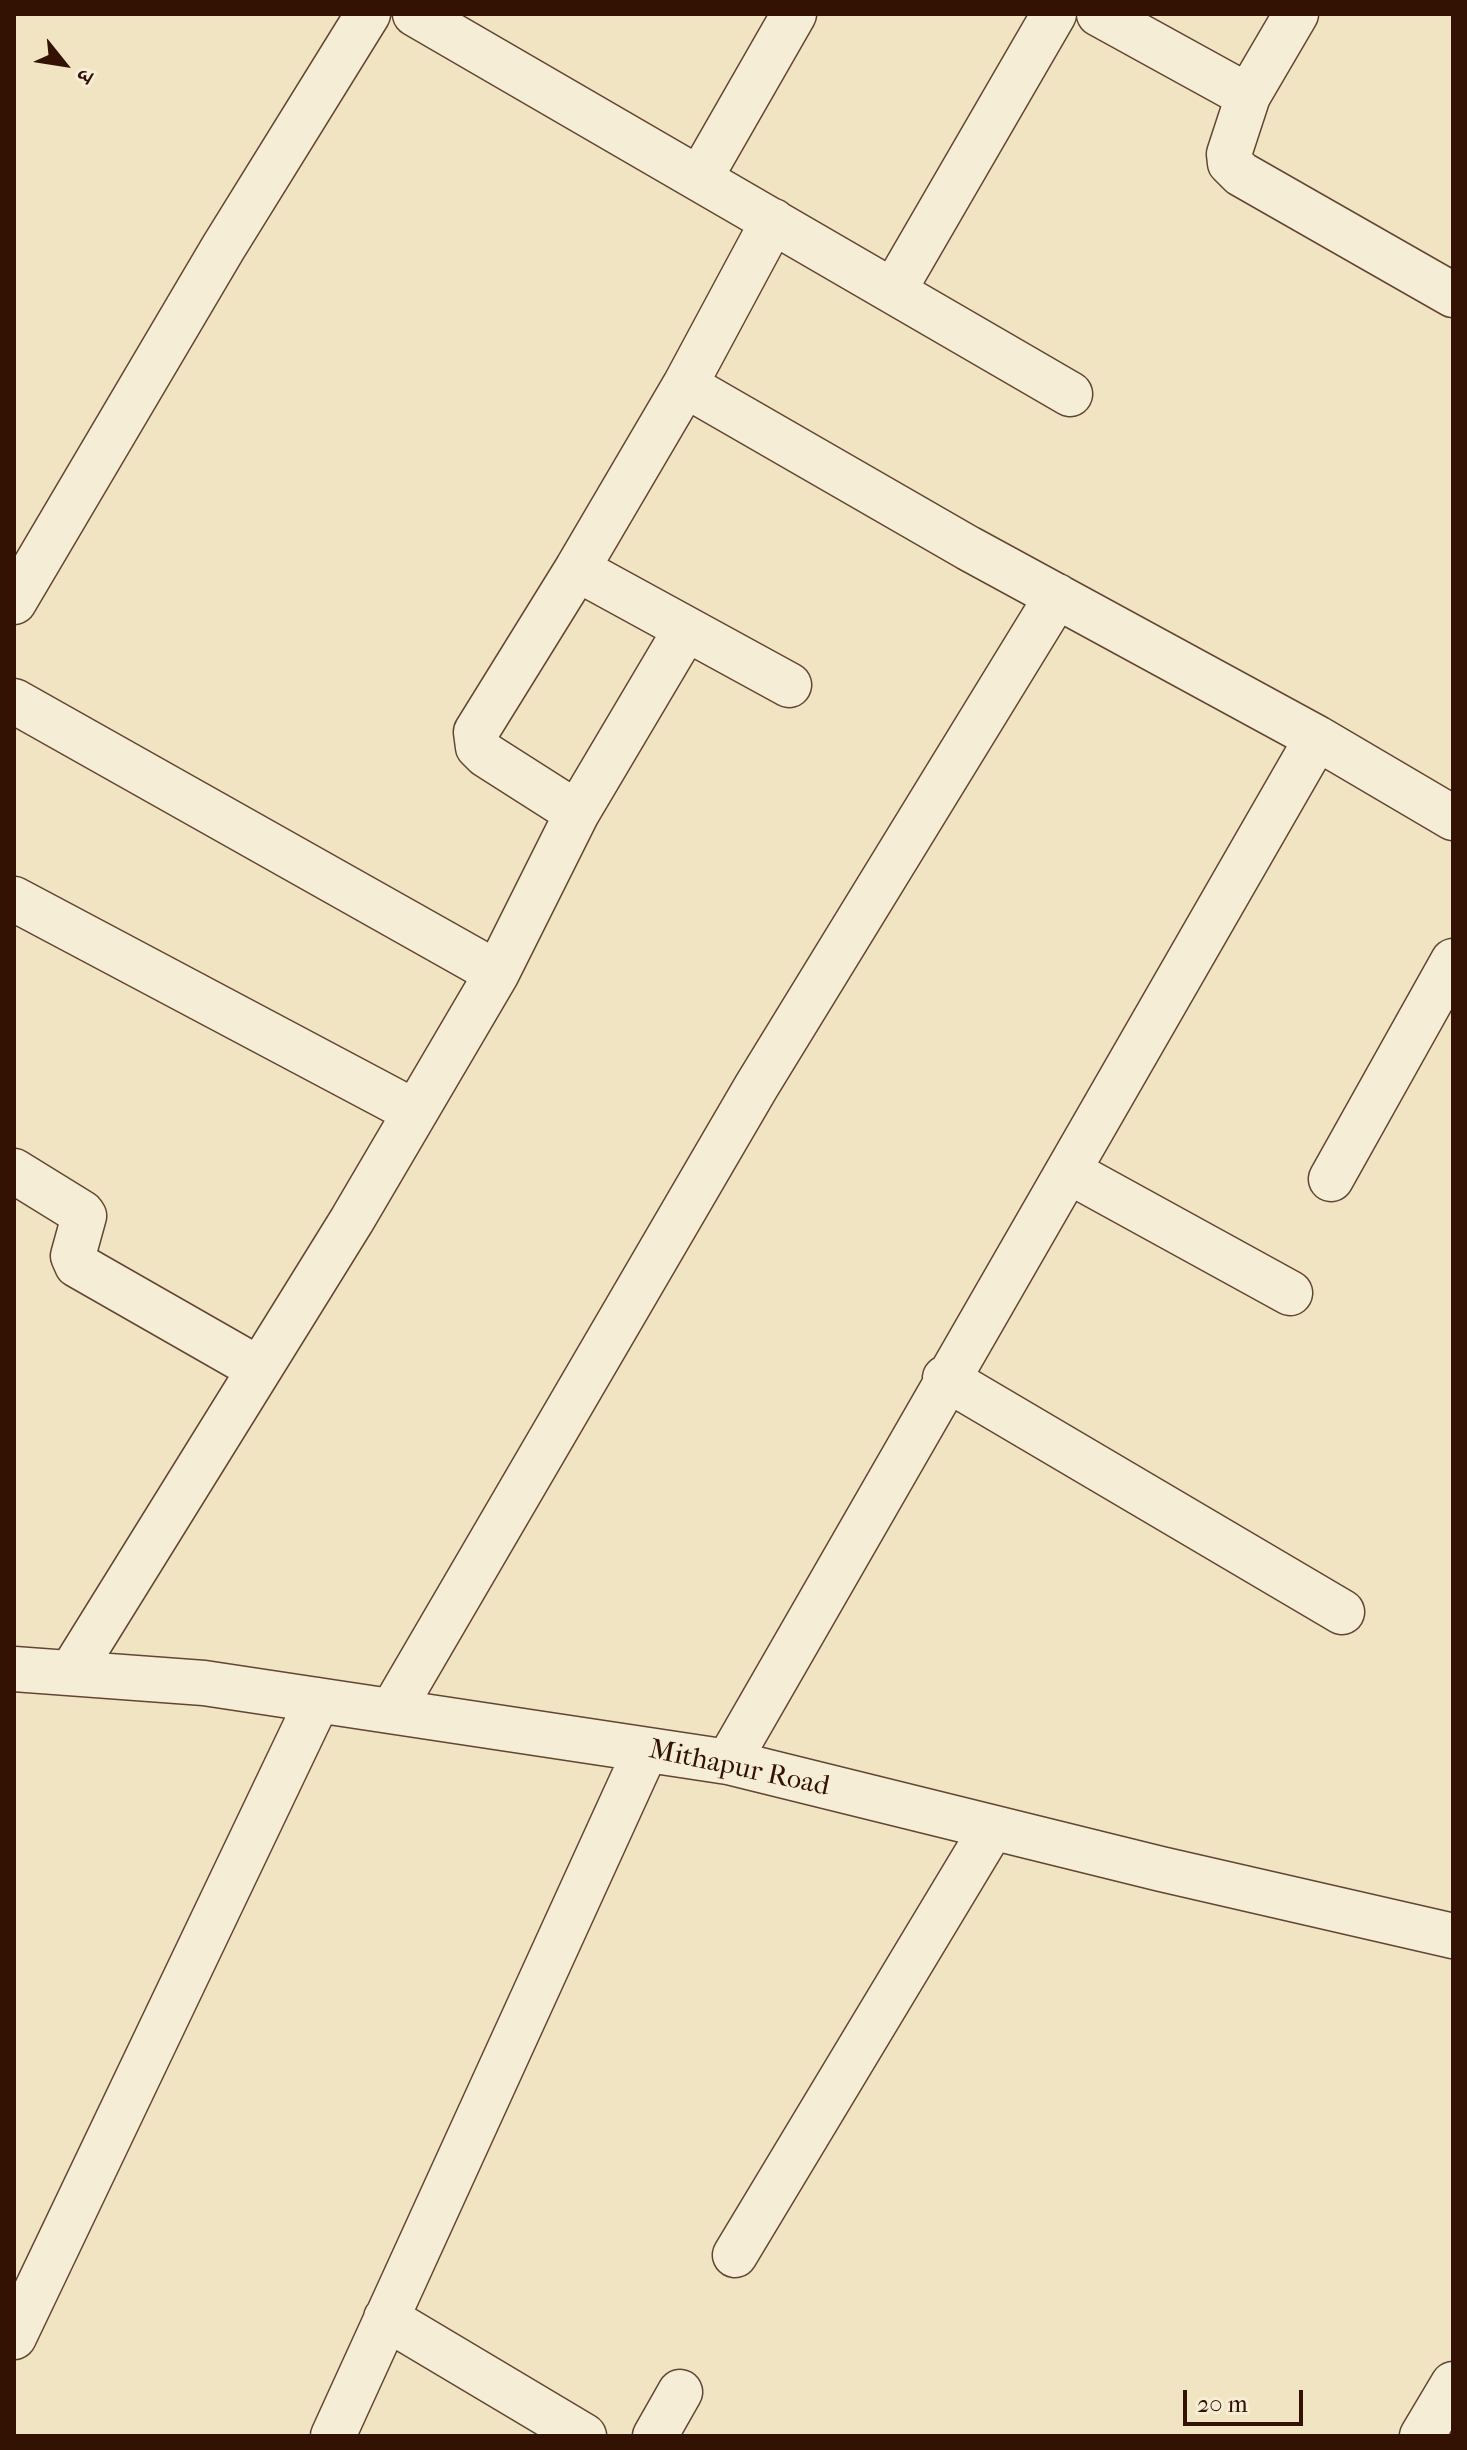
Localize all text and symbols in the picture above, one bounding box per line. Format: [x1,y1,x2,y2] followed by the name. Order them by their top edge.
[24,24,104,104] north arrow
[71,65,99,87] text: उ
[646,1733,832,1805] street label: Mithapur Road
[1187,2374,1307,2424] scale bar
[1197,2390,1248,2418] text: 20 m

